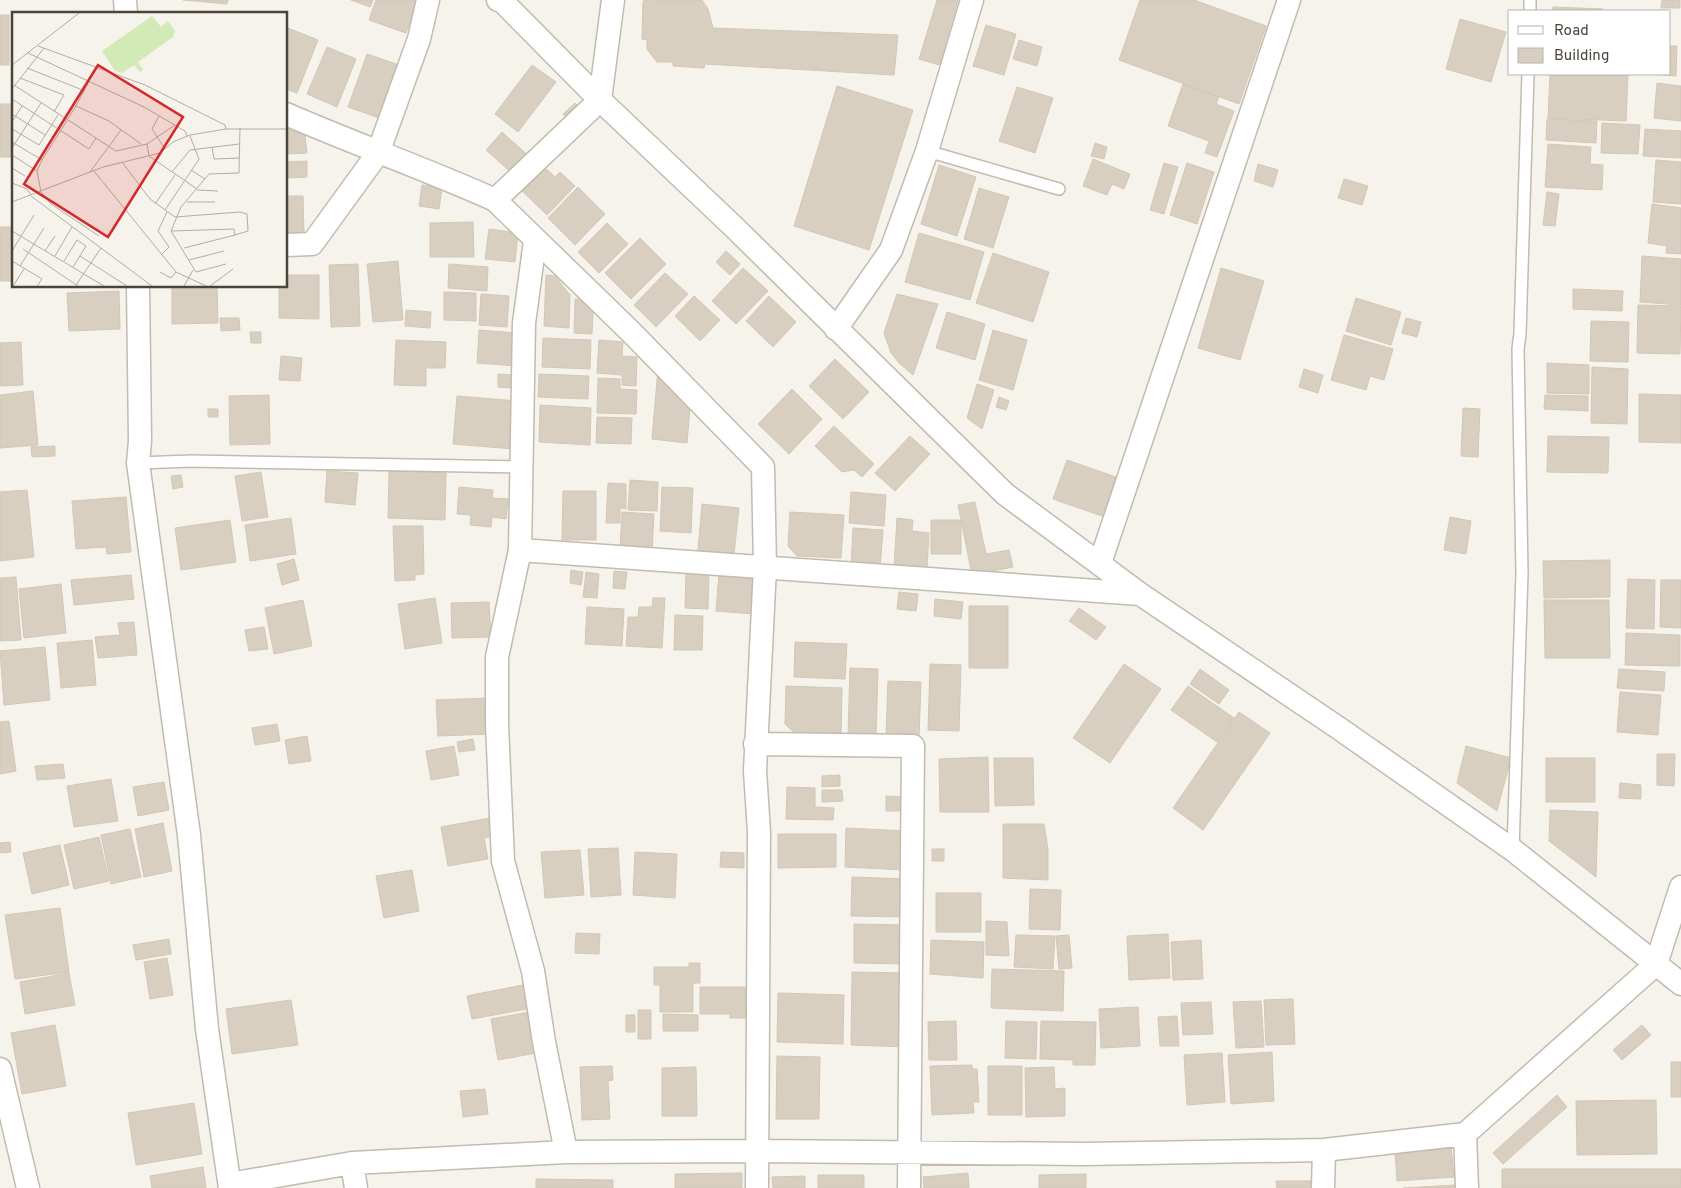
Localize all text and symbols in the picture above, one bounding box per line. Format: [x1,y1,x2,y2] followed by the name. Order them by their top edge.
[1508,10,1671,75] legend
[12,12,288,288] inset map
[1554,22,1589,41] text: Road
[1554,47,1609,66] text: Building

